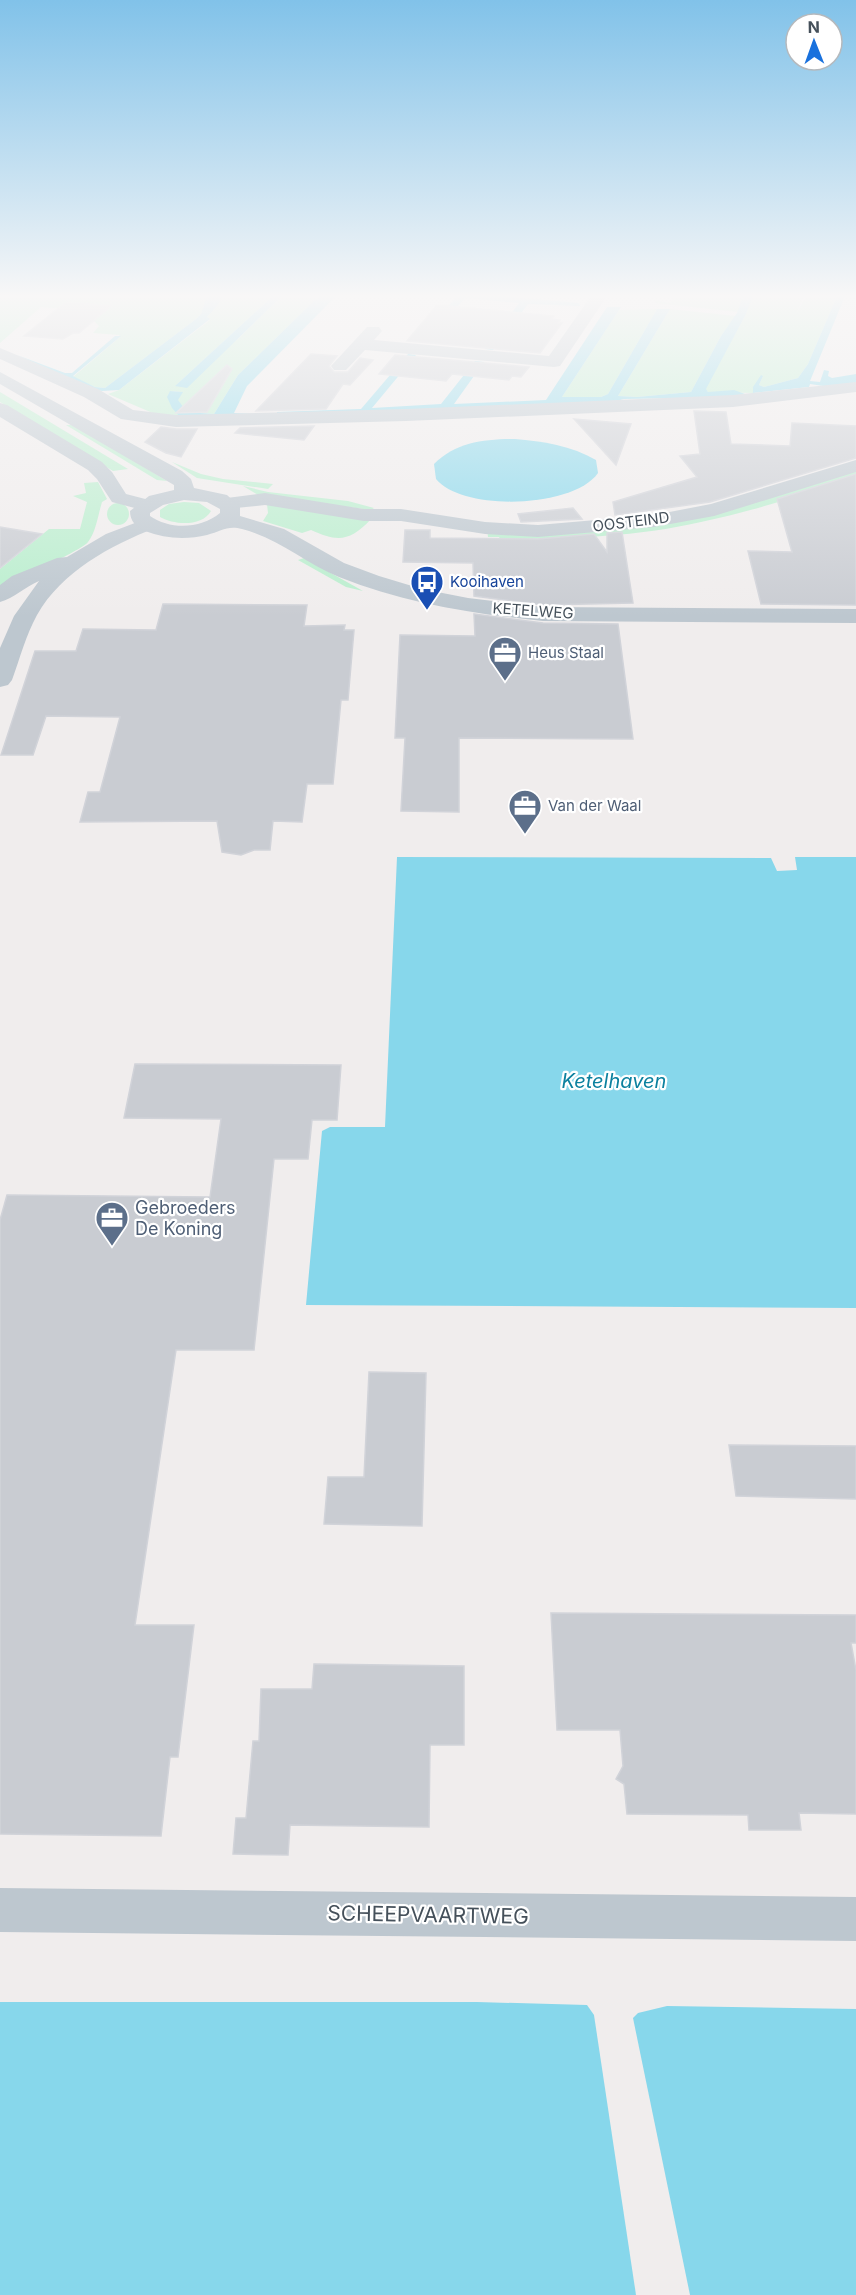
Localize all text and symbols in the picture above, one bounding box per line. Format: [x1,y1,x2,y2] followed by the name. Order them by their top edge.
[784,12,844,72] north arrow
[807,17,820,37] text: N
[591,507,671,536] street label: OOSTEIND
[409,564,445,611] bus stop icon: Kooihaven
[450,572,524,591] place label: Kooihaven
[492,598,574,623] street label: KETELWEG
[487,635,523,682] office icon: Heus Staal
[528,643,604,662] place label: Heus Staal
[507,788,543,835] office icon: Van der Waal
[548,796,641,815] place label: Van der Waal
[562,1069,666,1093] water label: Ketelhaven
[135,1197,236,1239] place label: Gebroeders De Koning
[94,1200,130,1247] office icon: Gebroeders De Koning
[327,1900,529,1929] street label: SCHEEPVAARTWEG

